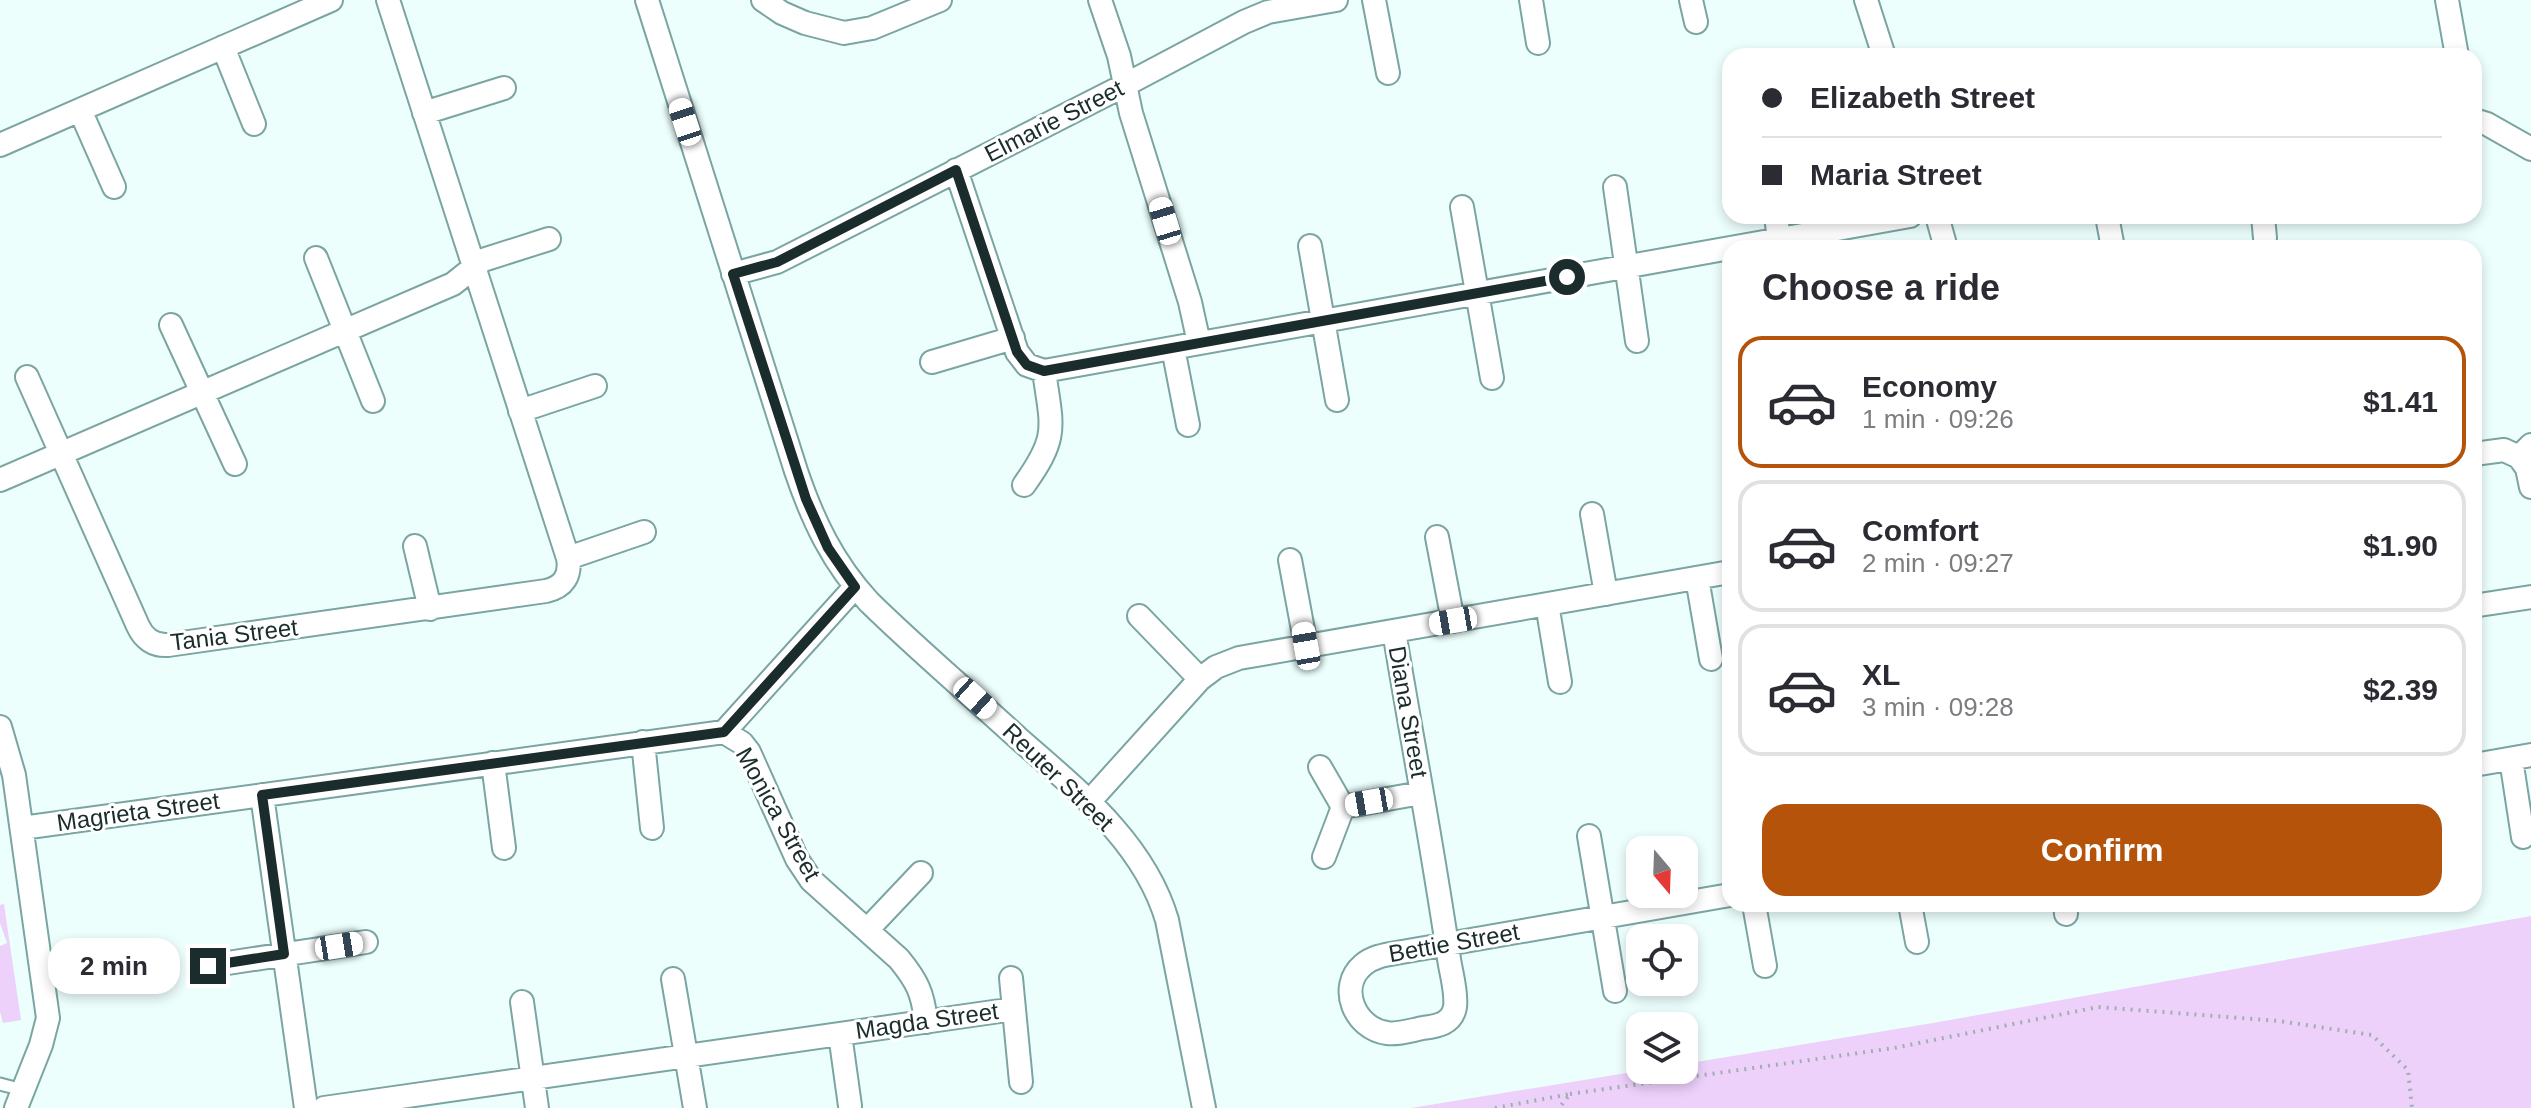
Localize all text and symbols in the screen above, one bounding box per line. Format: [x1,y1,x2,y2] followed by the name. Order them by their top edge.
[980,74,1128,167] street label: Elmarie Street
[1810,81,2035,114] text: Elizabeth Street
[666,95,704,149] car
[1810,158,1982,191] text: Maria Street
[1147,195,1183,247] car
[1549,259,1585,295] route start
[1762,267,2000,308] text: Choose a ride
[1766,366,1838,438] icon: car
[1862,370,1997,403] text: Economy
[2363,385,2438,418] text: $1.41
[1862,404,2014,434] text: 1 min · 09:26
[1766,510,1838,582] icon: car
[1862,514,1979,547] text: Comfort
[2363,529,2438,562] text: $1.90
[1862,548,2014,578] text: 2 min · 09:27
[1427,605,1479,637] car
[169,613,299,656] street label: Tania Street
[1290,620,1322,672] car
[1384,644,1433,780] street label: Diana Street
[1766,654,1838,726] icon: car
[1862,658,1900,691] text: XL
[949,673,1001,723] car
[2363,673,2438,706] text: $2.39
[1862,692,2014,722] text: 3 min · 09:28
[998,717,1119,836] street label: Reuter Street
[731,742,826,885] street label: Monica Street
[1343,786,1395,818] car
[55,787,221,836] street label: Magrieta Street
[1762,804,2442,896] button: Confirm
[1626,836,1698,908] north arrow
[1626,836,1698,1084] map controls
[1387,918,1522,967] street label: Bettie Street
[1626,924,1698,996] button: locate
[313,930,365,962] car
[48,938,180,994] callout: 2 min
[190,948,226,984] route end
[80,951,148,981] text: 2 min
[854,997,1000,1044] street label: Magda Street
[1626,1012,1698,1084] button: layers

